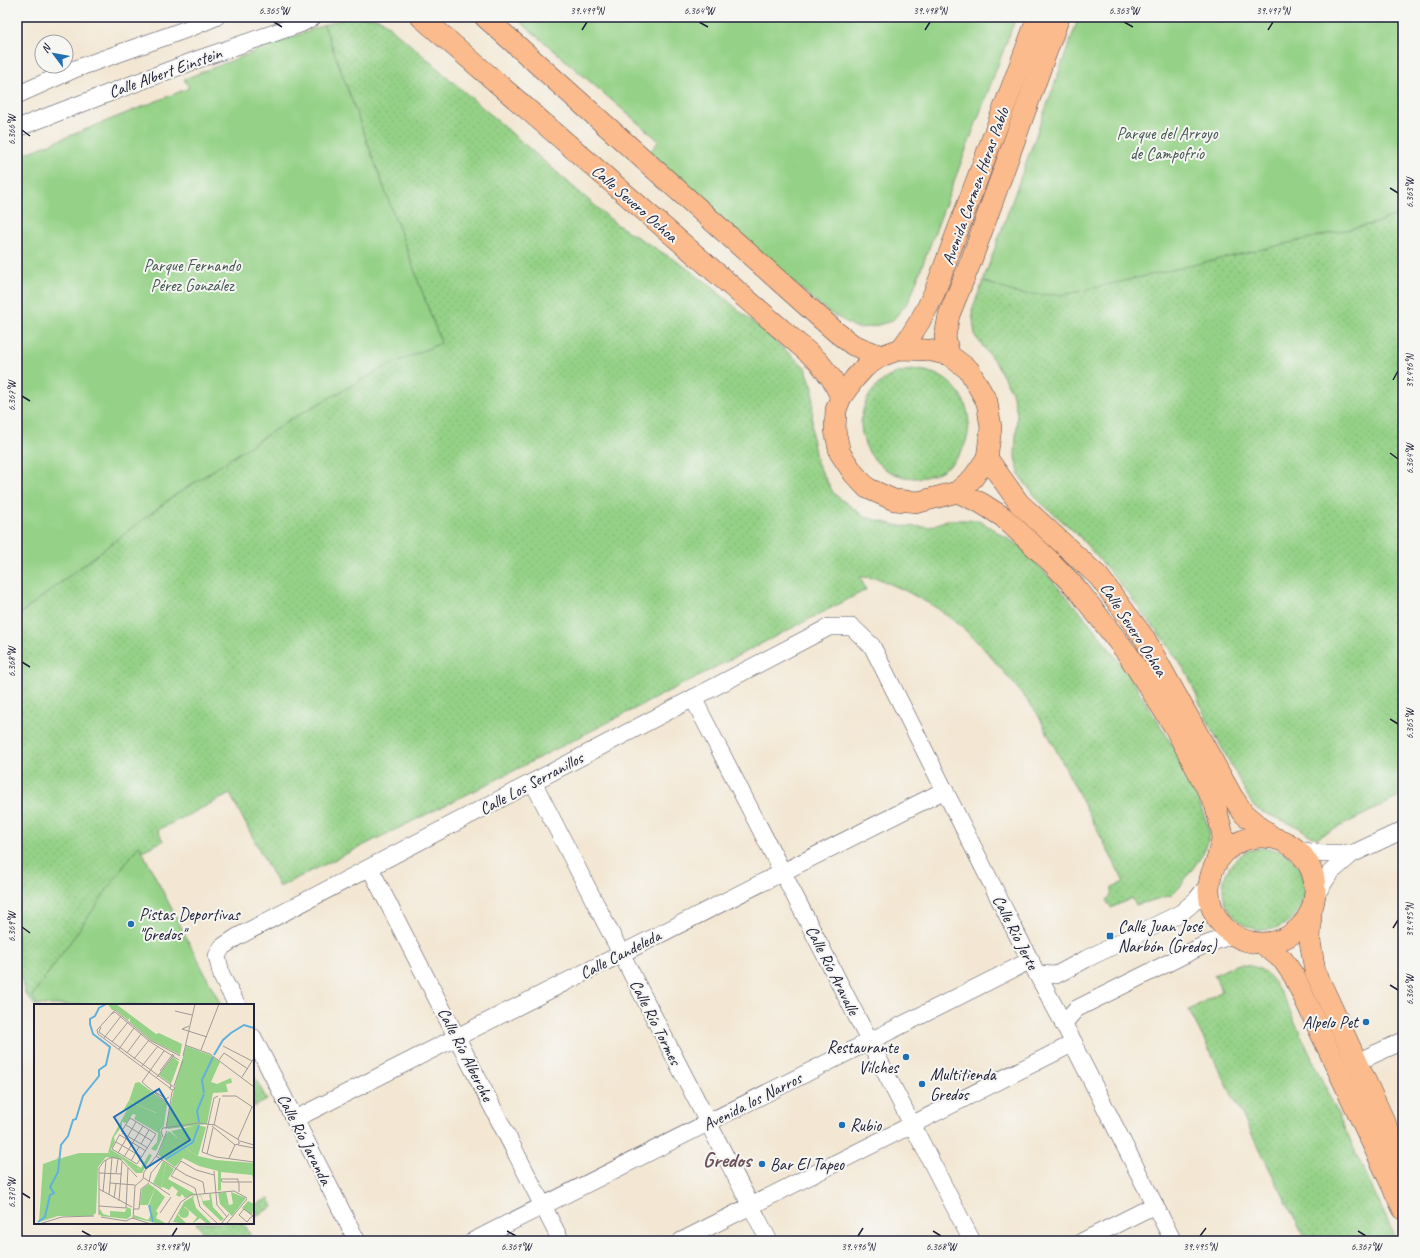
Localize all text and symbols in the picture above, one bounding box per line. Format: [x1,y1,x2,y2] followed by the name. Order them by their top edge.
[259,4,291,17] text: 6.365°W
[570,4,606,17] text: 39.499°N
[684,4,716,17] text: 6.364°W
[913,4,949,17] text: 39.498°N
[1109,4,1141,17] text: 6.363°W
[1256,4,1292,17] text: 39.497°N
[34,34,74,74] north arrow
[38,40,54,55] text: N
[106,42,226,103] street label: Calle Albert Einstein
[937,104,1014,268] street label: Avenida Carmen Heras Pablo
[5,113,18,145] text: 6.366°W
[1116,123,1219,164] park label: Parque del Arroyo de Campofrío
[587,160,683,248] street label: Calle Severo Ochoa
[1403,176,1416,208] text: 6.363°W
[143,255,241,296] park label: Parque Fernando Pérez González
[1403,352,1416,388] text: 39.496°N
[5,379,18,411] text: 6.367°W
[1403,442,1416,474] text: 6.364°W
[1095,578,1173,681] street label: Calle Severo Ochoa
[5,645,18,677] text: 6.368°W
[1403,707,1416,739] text: 6.365°W
[476,746,589,820] street label: Calle Los Serranillos
[988,892,1044,974] street label: Calle Río Jerte
[1403,901,1416,937] text: 39.495°N
[139,904,241,945] place label: Pistas Deportivas "Gredos"
[5,910,18,942] text: 6.369°W
[1118,916,1218,957] place label: Calle Juan José Narbón (Gredos)
[126,919,136,929] marker: Pistas Deportivas "Gredos"
[801,922,865,1020] street label: Calle Río Aravalle
[576,924,666,984] street label: Calle Candeleda
[1105,931,1115,941] marker: Calle Juan José Narbón (Gredos)
[1403,973,1416,1005] text: 6.366°W
[625,976,687,1070] street label: Calle Río Tormes
[34,1004,254,1224] inset map
[433,1004,499,1106] street label: Calle Río Alberche
[1303,1012,1360,1033] place label: Alpelo Pet
[1361,1017,1371,1027] marker: Alpelo Pet
[827,1037,900,1078] place label: Restaurante Vilches
[901,1052,911,1062] marker: Restaurante Vilches
[930,1064,997,1105] place label: Multitienda Gredos
[699,1067,806,1135] street label: Avenida los Narros
[917,1079,927,1089] marker: Multitienda Gredos
[273,1090,337,1190] street label: Calle Río Jaranda
[850,1115,882,1136] place label: Rubio
[837,1120,847,1130] marker: Rubio
[703,1147,754,1173] district label: Gredos
[770,1154,845,1175] place label: Bar El Tapeo
[757,1159,767,1169] marker: Bar El Tapeo
[5,1176,18,1208] text: 6.370°W
[76,1240,108,1253] text: 6.370°W
[155,1240,191,1253] text: 39.498°N
[501,1240,533,1253] text: 6.369°W
[841,1240,877,1253] text: 39.496°N
[926,1240,958,1253] text: 6.368°W
[1183,1240,1219,1253] text: 39.495°N
[1351,1240,1383,1253] text: 6.367°W

